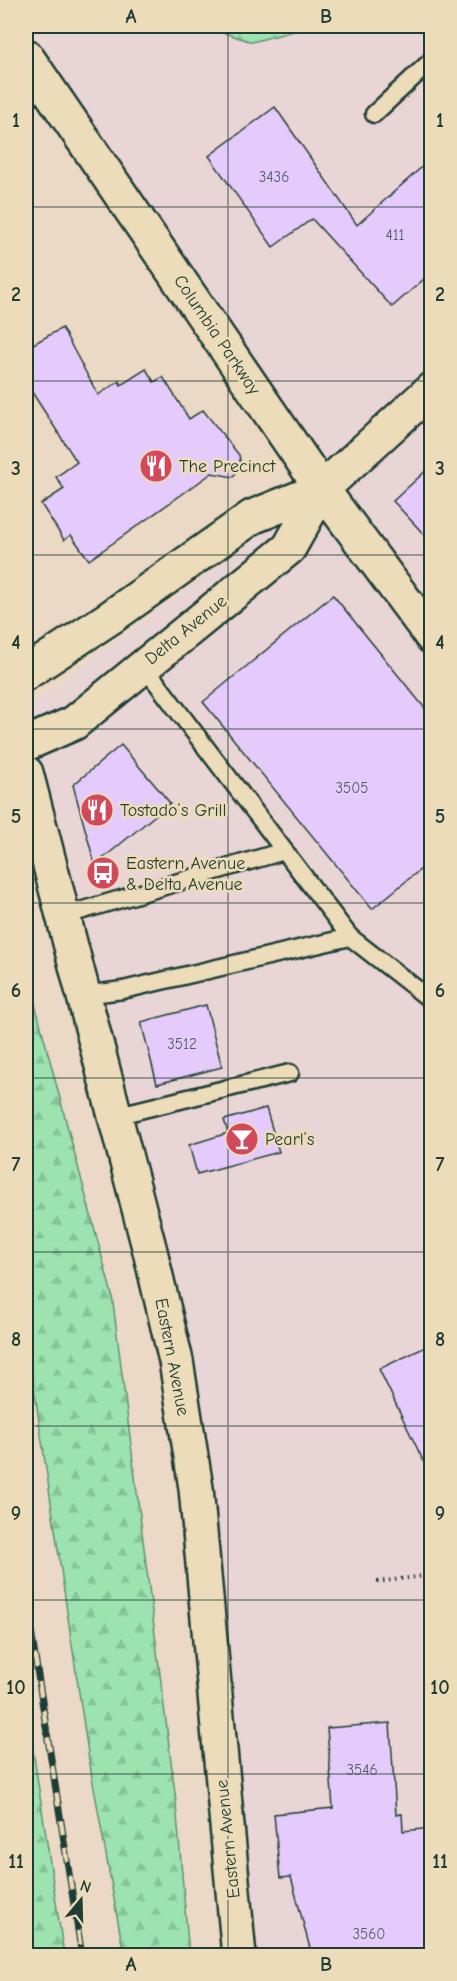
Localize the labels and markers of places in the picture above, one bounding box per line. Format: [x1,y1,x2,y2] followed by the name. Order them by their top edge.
[138,448,174,484] restaurant icon: The Precinct
[179,456,276,477] place label: The Precinct
[79,792,115,828] restaurant icon: Tostado’s Grill
[120,800,226,821] place label: Tostado’s Grill
[126,853,245,895] place label: Eastern Avenue & Delta Avenue
[85,855,121,891] bus stop icon: Eastern Avenue & Delta Avenue
[224,1121,260,1157] bar icon: Pearl’s
[265,1129,315,1150] place label: Pearl’s

